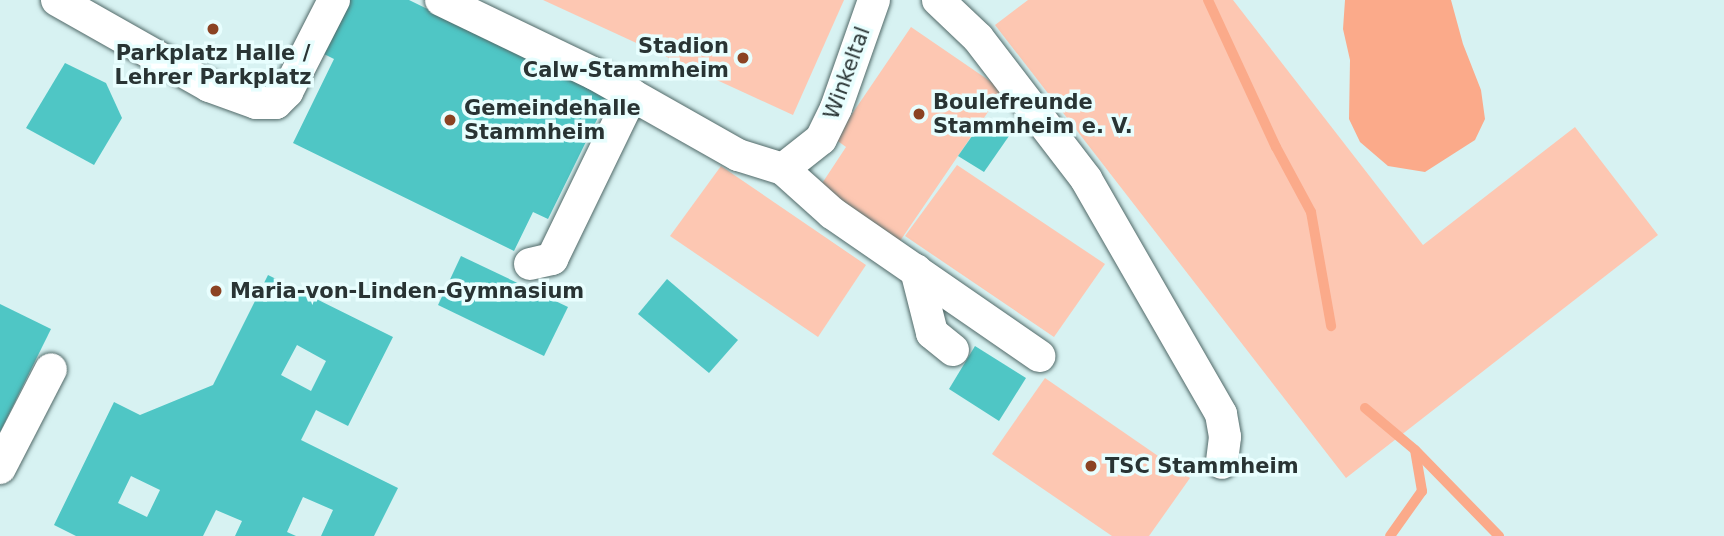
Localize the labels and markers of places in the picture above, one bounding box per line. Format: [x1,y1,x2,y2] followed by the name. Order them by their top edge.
[205,21,221,37] marker: Parkplatz Halle / Lehrer Parkplatz
[523,33,729,83] place label: Stadion Calw-Stammheim
[115,40,311,90] place label: Parkplatz Halle / Lehrer Parkplatz
[735,50,751,66] marker: Stadion Calw-Stammheim
[933,89,1133,139] place label: Boulefreunde Stammheim e. V.
[464,95,641,145] place label: Gemeindehalle Stammheim
[911,106,927,122] marker: Boulefreunde Stammheim e. V.
[442,112,458,128] marker: Gemeindehalle Stammheim
[230,278,584,304] place label: Maria-von-Linden-Gymnasium
[208,283,224,299] marker: Maria-von-Linden-Gymnasium
[1105,453,1299,479] place label: TSC Stammheim
[1083,458,1099,474] marker: TSC Stammheim

